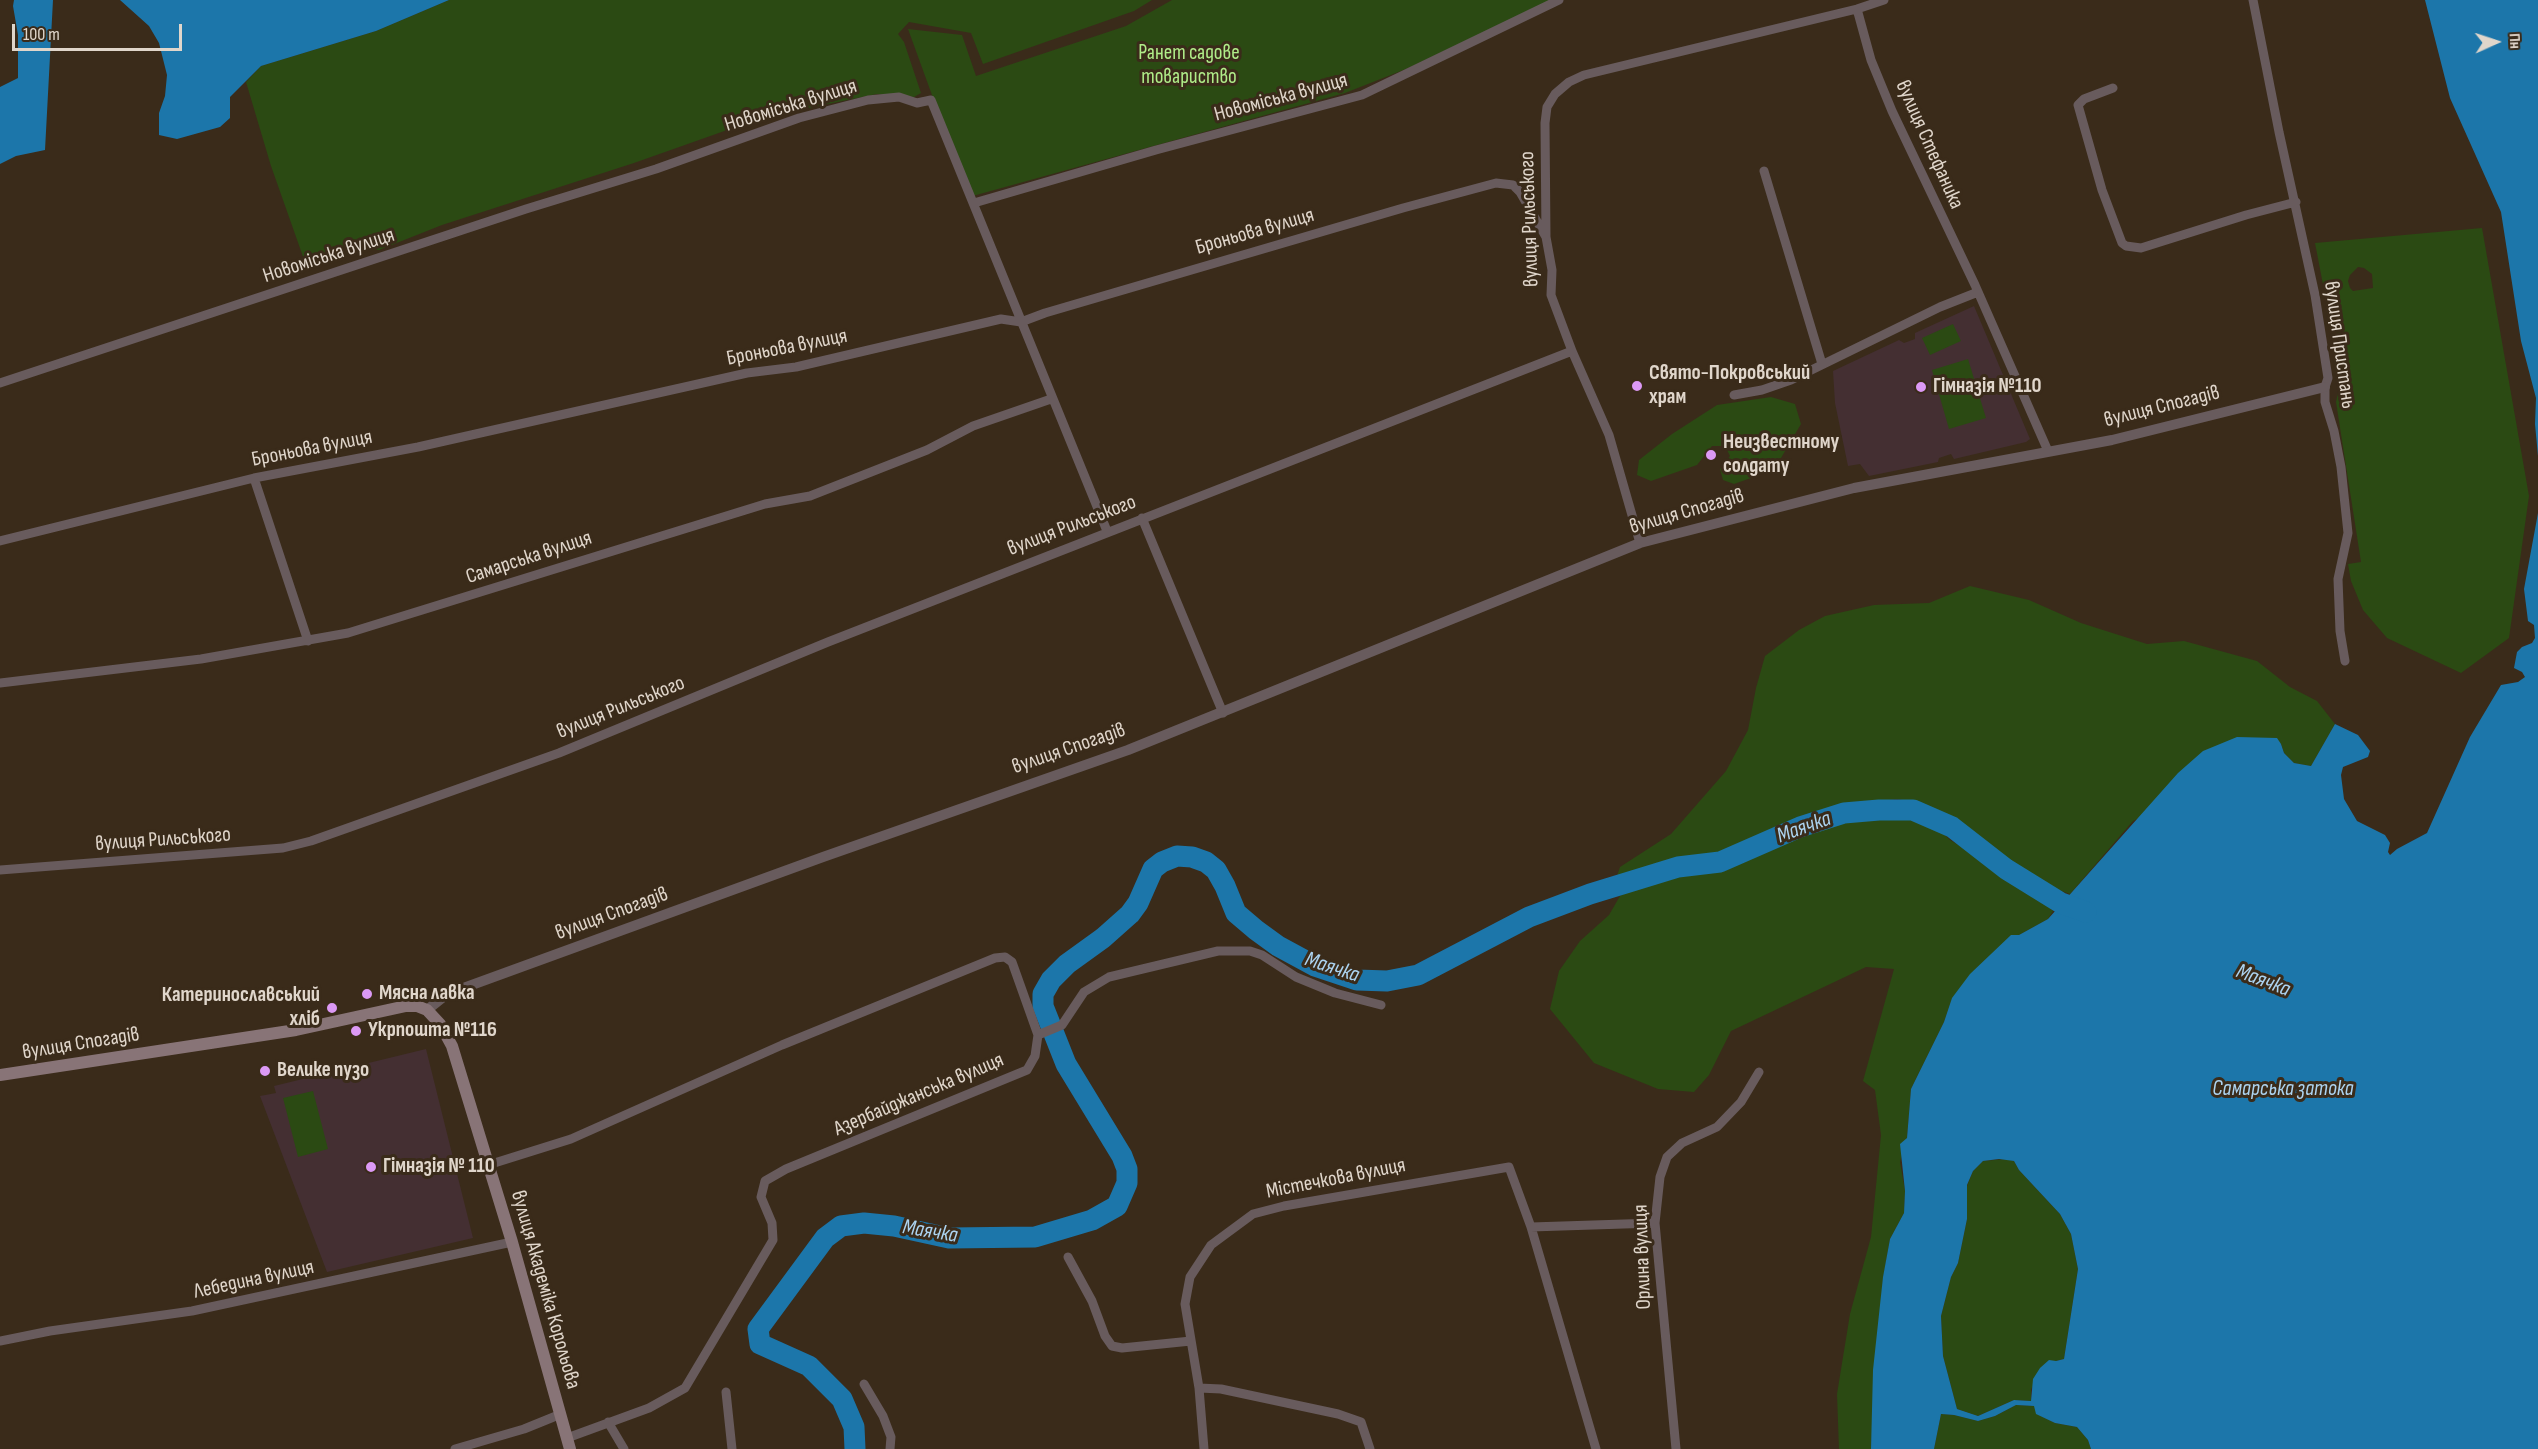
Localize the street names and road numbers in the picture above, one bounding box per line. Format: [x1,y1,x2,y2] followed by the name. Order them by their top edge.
[1212,68,1350,128] street label: Новоміська вулиця
[722,74,860,138] street label: Новоміська вулиця
[1889,77,1969,213] street label: вулиця Стефаника
[1515,151,1545,287] street label: вулиця Рильського
[1193,203,1317,261] street label: Броньова вулиця
[260,223,398,289] street label: Новоміська вулиця
[2318,280,2360,410] street label: вулиця Пристань
[725,324,849,372] street label: Броньова вулиця
[2102,380,2222,434] street label: вулиця Спогадів
[250,425,374,473] street label: Броньова вулиця
[1627,484,1747,540] street label: вулиця Спогадів
[1004,490,1140,562] street label: вулиця Рильського
[463,526,595,590] street label: Самарська вулиця
[553,671,689,745] street label: вулиця Рильського
[1009,718,1129,780] street label: вулиця Спогадів
[94,823,232,857] street label: вулиця Рильського
[552,882,672,946] street label: вулиця Спогадів
[21,1022,141,1066] street label: вулиця Спогадів
[830,1048,1008,1142] street label: Азербайджанська вулиця
[1264,1153,1408,1205] street label: Містечкова вулиця
[505,1188,585,1392] street label: вулиця Академіка Корольова
[1629,1204,1657,1310] street label: Орлина вулиця
[192,1255,316,1305] street label: Лебедина вулиця

